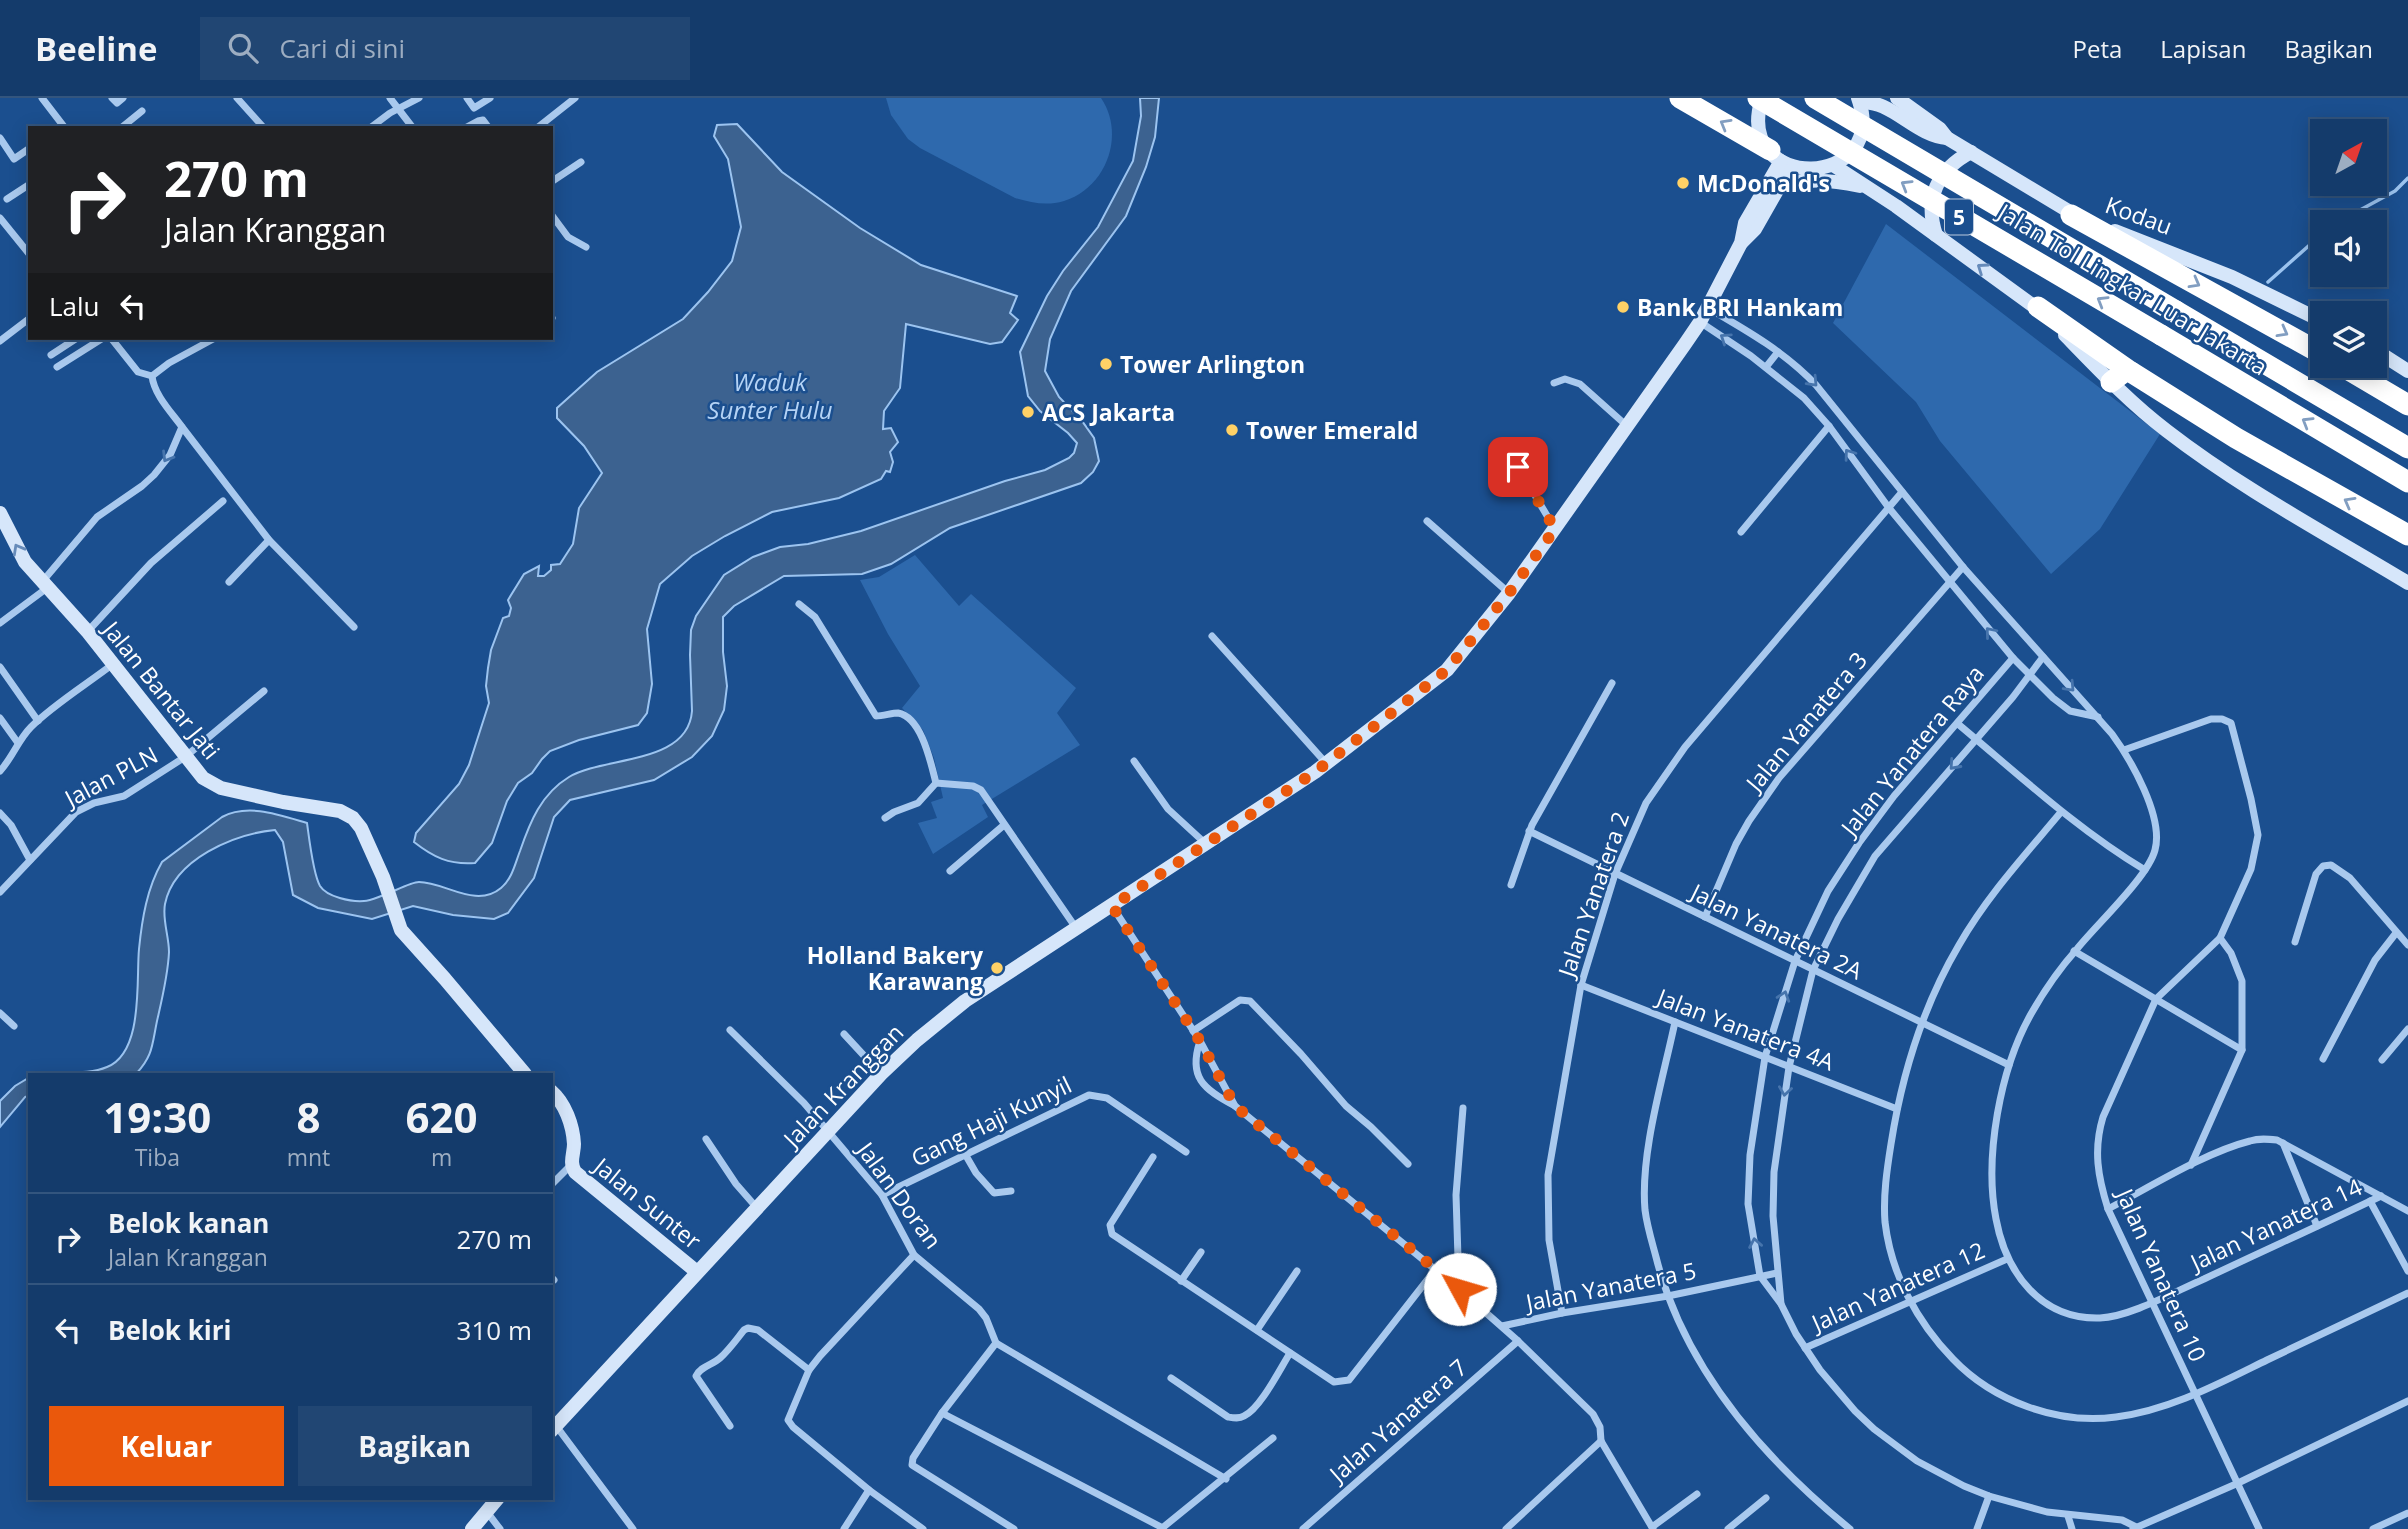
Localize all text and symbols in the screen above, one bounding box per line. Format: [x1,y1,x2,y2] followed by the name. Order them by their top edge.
[200,17,690,80] search box
[35,26,158,71] text: Beeline
[224,29,262,67] icon: search
[280,30,405,66] text: Cari di sini
[2072,32,2122,65] text: Peta
[2160,32,2246,65] text: Lapisan
[2284,32,2373,65] text: Bagikan
[1719,119,1732,132] one-way arrow
[2310,119,2387,196] north arrow
[2310,119,2387,378] map controls
[164,145,309,211] text: 270 m
[49,154,140,245] icon: right
[1697,167,1830,199] place label: McDonald's
[1675,175,1691,191] marker: McDonald's
[1901,180,1913,193] one-way arrow
[2101,188,2177,242] street label: Kodau
[1991,195,2274,382] street label: Jalan Tol Lingkar Luar Jakarta
[1945,200,1973,234] road number: 5
[164,208,386,251] text: Jalan Kranggan
[2310,210,2387,287] button: sound
[1977,264,1990,276] one-way arrow
[2188,275,2201,288] one-way arrow
[114,287,152,325] icon: left
[49,288,100,324] text: Lalu
[1637,291,1843,323] place label: Bank BRI Hankam
[2097,296,2109,309] one-way arrow
[1615,299,1631,315] marker: Bank BRI Hankam
[2310,301,2387,378] button: layers
[2275,324,2288,337] one-way arrow
[1719,333,1732,346] one-way arrow
[1120,348,1305,380] place label: Tower Arlington
[1098,356,1114,372] marker: Tower Arlington
[707,365,833,426] water label: Waduk Sunter Hulu
[1805,374,1817,387] one-way arrow
[1042,396,1175,428] place label: ACS Jakarta
[1020,404,1036,420] marker: ACS Jakarta
[1246,414,1418,446] place label: Tower Emerald
[2302,417,2315,430] one-way arrow
[1224,422,1240,438] marker: Tower Emerald
[1488,437,1548,497] pin
[1499,448,1537,486] icon: arrive
[163,449,176,462] one-way arrow
[1845,449,1857,462] one-way arrow
[2343,497,2356,510] one-way arrow
[13,544,26,557] one-way arrow
[95,613,228,766] street label: Jalan Bantar Jati
[1986,627,1999,639] one-way arrow
[1737,645,1874,799] street label: Jalan Yanatera 3
[1832,658,1991,843] street label: Jalan Yanatera Raya
[2062,679,2075,692] one-way arrow
[57,738,163,815] street label: Jalan PLN
[1949,756,1962,769] one-way arrow
[1549,807,1636,983] street label: Jalan Yanatera 2
[1684,875,1869,987] street label: Jalan Yanatera 2A
[807,939,984,997] place label: Holland Bakery Karawang
[989,960,1005,976] marker: Holland Bakery Karawang
[1651,980,1839,1078] street label: Jalan Yanatera 4A
[1776,991,1790,1003] one-way arrow
[775,1016,910,1155] street label: Jalan Kranggan
[905,1068,1077,1174] street label: Gang Haji Kunyil
[1778,1085,1793,1097] one-way arrow
[103,1088,211,1145] text: 19:30
[296,1088,320,1145] text: 8
[406,1088,478,1145] text: 620
[849,1134,950,1255] street label: Jalan Doran
[135,1141,180,1173] text: Tiba
[287,1141,330,1173] text: mnt
[431,1141,452,1173] text: m
[586,1149,709,1256] street label: Jalan Sunter
[2183,1170,2367,1279] street label: Jalan Yanatera 14
[2109,1182,2214,1366] street label: Jalan Yanatera 10
[108,1205,269,1241] text: Belok kanan
[49,1220,87,1258] icon: right
[457,1221,532,1257] text: 270 m
[1805,1234,1989,1339] street label: Jalan Yanatera 12
[1748,1237,1763,1249] one-way arrow
[108,1241,268,1273] text: Jalan Kranggan
[1423,1252,1497,1326] position arrow
[1521,1254,1699,1319] street label: Jalan Yanatera 5
[49,1311,87,1349] icon: left
[108,1312,232,1348] text: Belok kiri
[457,1312,532,1348] text: 310 m
[1321,1351,1474,1490] street label: Jalan Yanatera 7
[49,1406,284,1486] button: Keluar
[298,1406,532,1486] button: Bagikan

